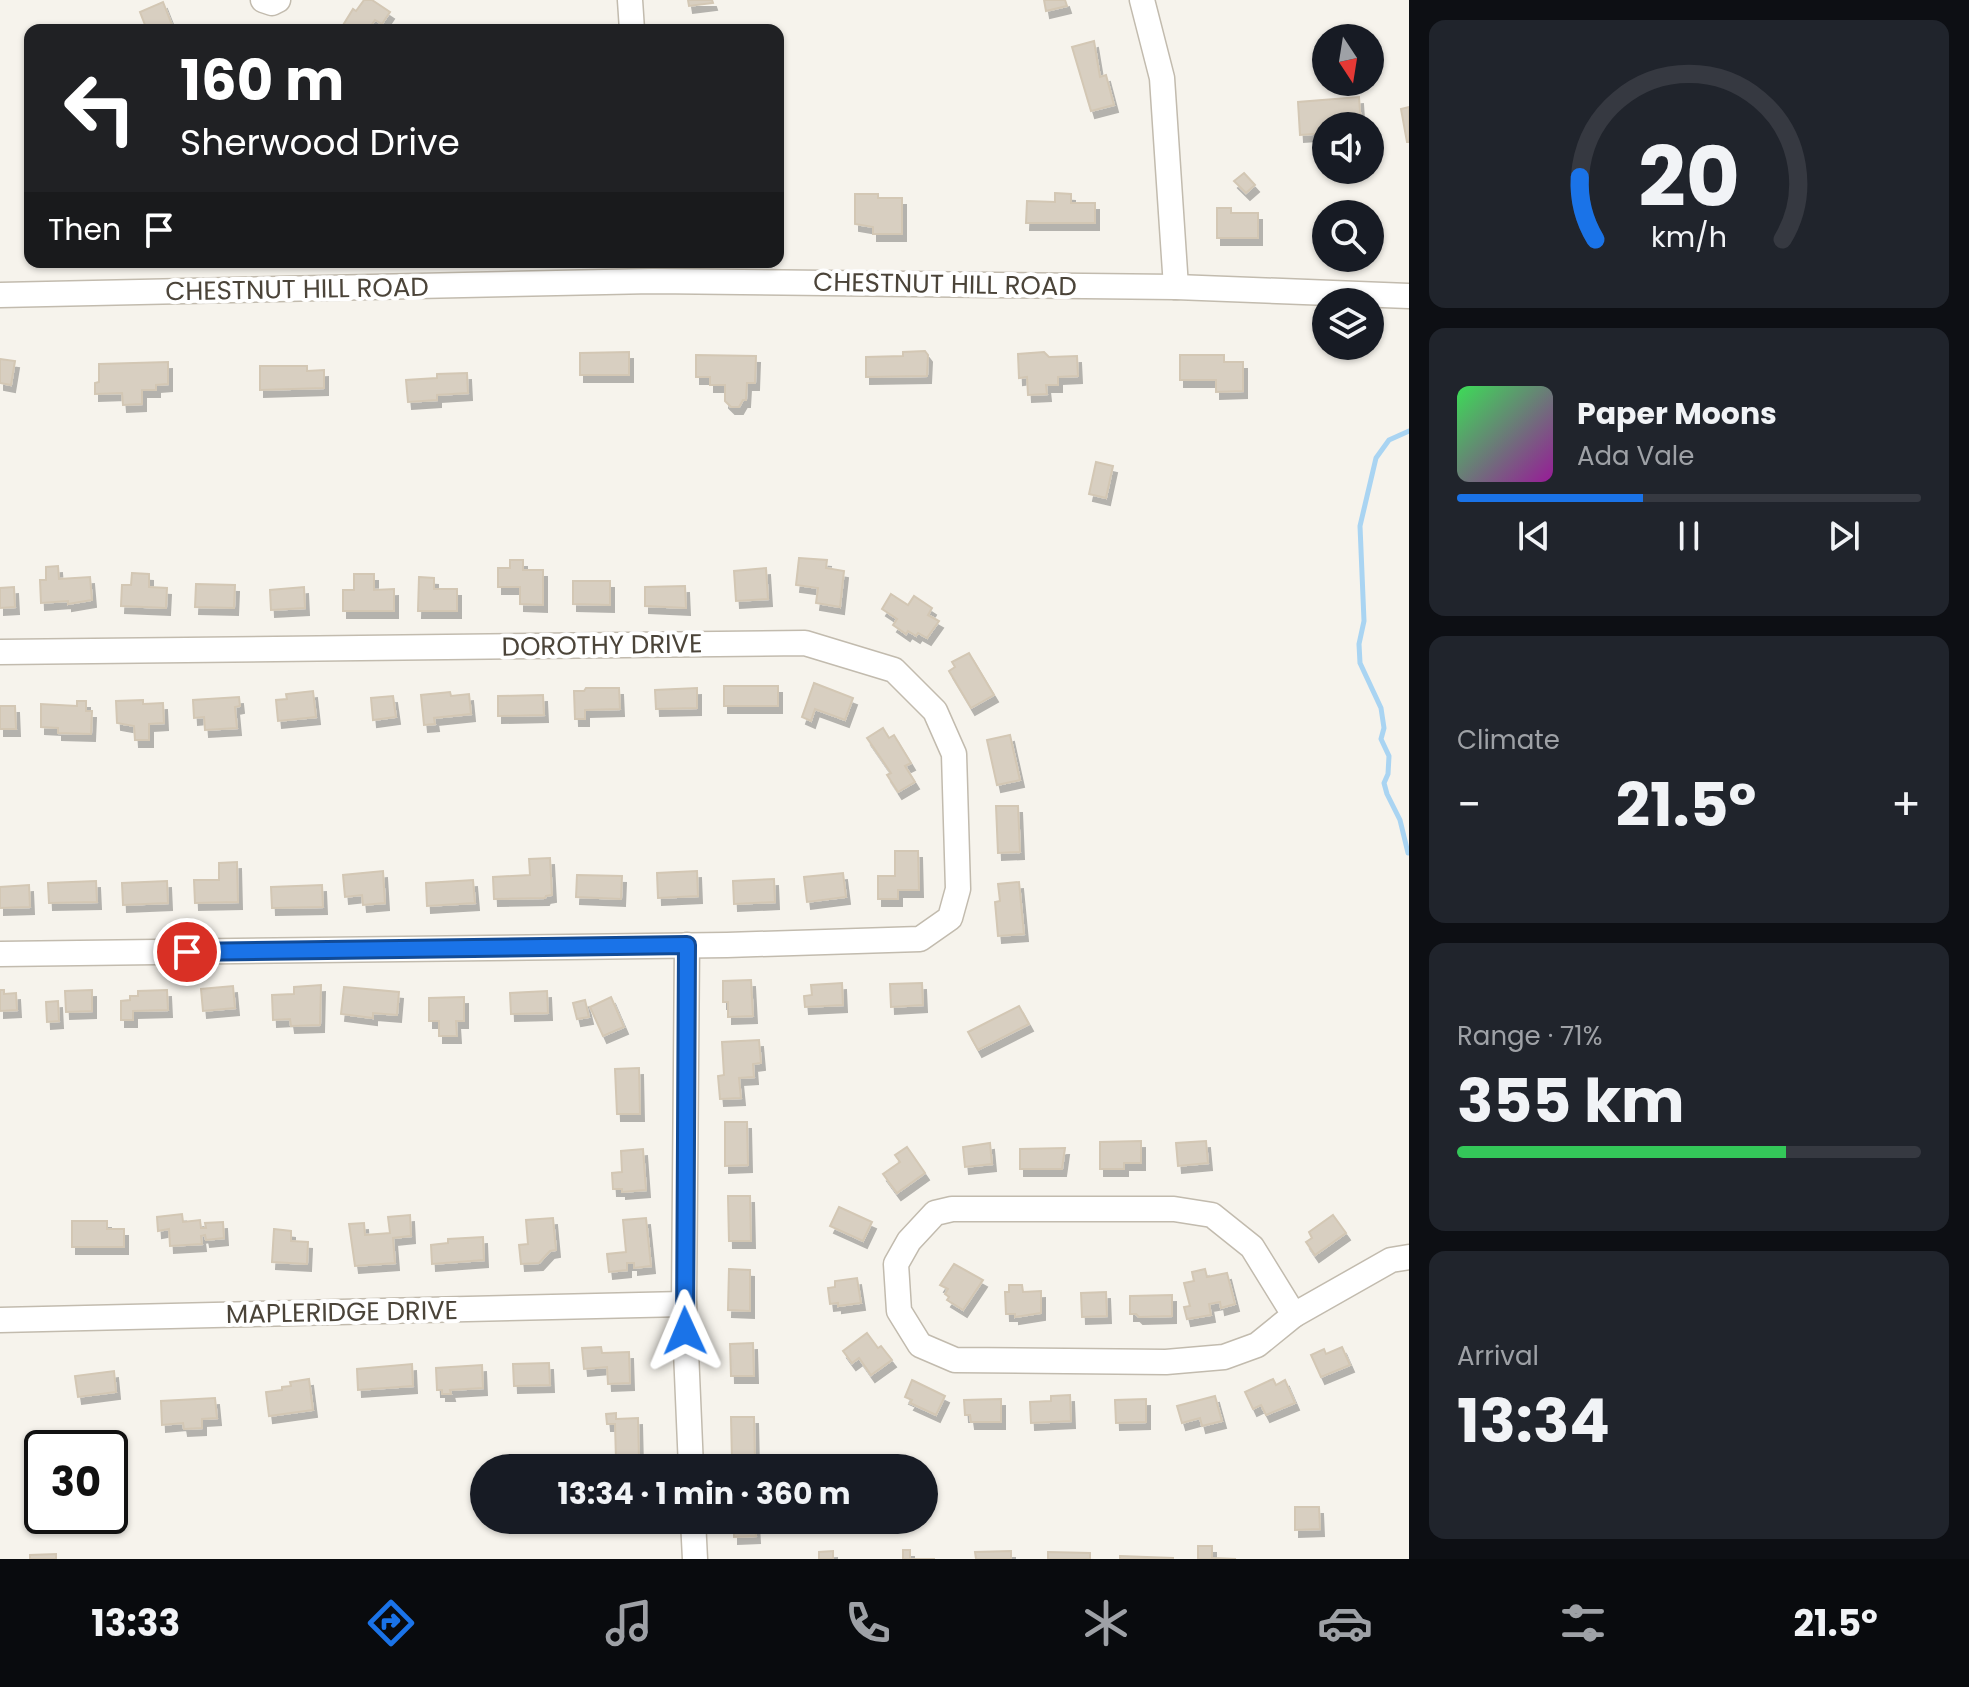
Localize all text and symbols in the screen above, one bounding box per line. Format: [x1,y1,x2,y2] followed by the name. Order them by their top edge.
[1312,24,1384,96] north arrow
[1312,24,1384,360] map controls
[180,41,344,120] text: 160 m
[48,56,152,160] icon: left
[1312,112,1384,184] button: sound
[180,117,460,168] text: Sherwood Drive
[1638,118,1740,234] text: 20
[1312,200,1384,272] button: search
[48,208,121,251] text: Then
[137,208,181,252] icon: arrive
[1651,217,1727,257] text: km/h
[813,264,1077,304] street label: CHESTNUT HILL ROAD
[165,269,429,309] street label: CHESTNUT HILL ROAD
[1312,288,1384,360] button: layers
[1577,392,1777,435] text: Paper Moons
[1577,438,1694,474] text: Ada Vale
[1512,514,1556,558] icon: previous
[1667,514,1711,558] icon: pause
[1822,514,1866,558] icon: next
[501,625,703,665] street label: DOROTHY DRIVE
[1457,722,1560,758] text: Climate
[1616,763,1756,847] text: 21.5°
[1457,774,1481,835] text: −
[1891,774,1921,835] text: +
[153,918,221,986] pin
[165,930,209,974] icon: arrive
[1457,1018,1602,1054] text: Range · 71%
[1457,1059,1685,1143] text: 355 km
[643,1289,727,1373] position arrow
[226,1292,458,1332] street label: MAPLERIDGE DRIVE
[1457,1338,1539,1374] text: Arrival
[1457,1379,1610,1463] text: 13:34
[24,1430,128,1534] speed limit sign: 30
[557,1472,851,1515] text: 13:34 · 1 min · 360 m
[363,1595,419,1651] icon: directions
[601,1595,657,1651] icon: music
[840,1595,896,1651] icon: phone
[1078,1595,1134,1651] icon: climate
[1317,1595,1373,1651] icon: car
[1555,1595,1611,1651] icon: filters
[91,1598,180,1649] text: 13:33
[1793,1598,1878,1649] text: 21.5°

